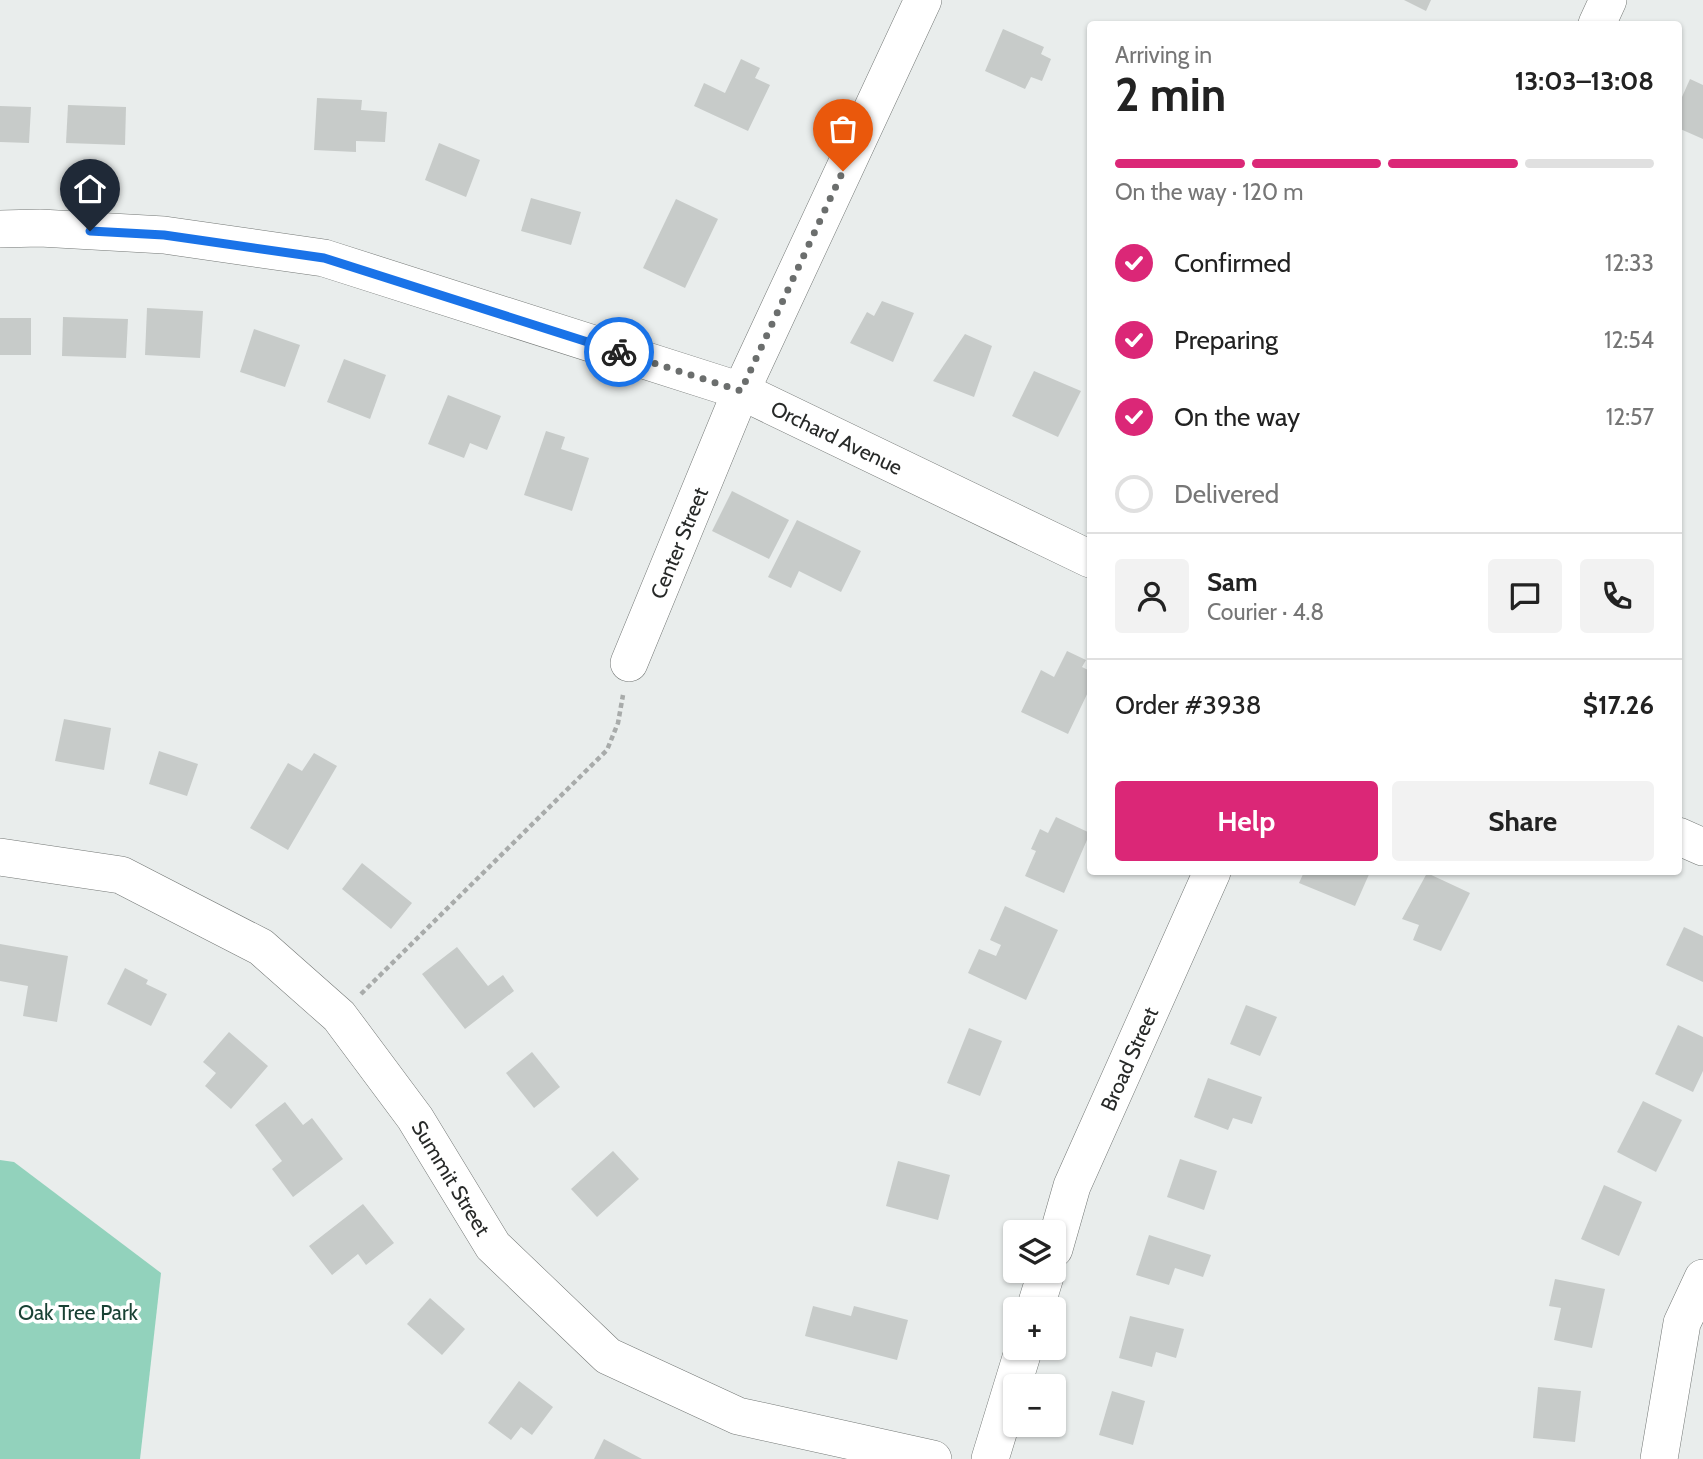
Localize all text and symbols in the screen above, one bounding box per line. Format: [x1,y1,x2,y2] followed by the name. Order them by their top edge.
[1115,41,1212,69] text: Arriving in
[1515,65,1654,97] text: 13:03–13:08
[1115,67,1226,123] text: 2 min
[813,99,873,171] pin
[824,110,862,148] icon: bag
[60,159,120,231] pin
[71,170,109,208] icon: home
[1115,178,1303,206] text: On the way · 120 m
[1115,244,1153,282] icon: check
[1174,247,1291,279] text: Confirmed
[1605,249,1654,277] text: 12:33
[584,317,654,387] courier
[1115,321,1153,359] icon: check
[1174,324,1278,356] text: Preparing
[1604,326,1654,354] text: 12:54
[600,333,638,371] icon: bike
[767,395,907,480] street label: Orchard Avenue
[1115,398,1153,436] icon: check
[1174,401,1300,433] text: On the way
[1606,403,1654,431] text: 12:57
[1174,478,1279,510] text: Delivered
[644,483,713,602] street label: Center Street
[1115,559,1189,633] button: person
[1488,559,1562,633] button: chat
[1580,559,1654,633] button: phone
[1207,566,1258,598] text: Sam
[1207,598,1324,626] text: Courier · 4.8
[1115,689,1261,721] text: Order #3938
[1583,689,1654,721] text: $17.26
[1115,781,1378,861] button: Help
[1392,781,1654,861] button: Share
[1095,1003,1163,1114] street label: Broad Street
[407,1116,496,1240] street label: Summit Street
[1003,1220,1066,1437] map controls
[1003,1220,1066,1283] button: layers
[1003,1297,1066,1360] button: +
[18,1300,139,1325] park label: Oak Tree Park
[1003,1374,1066,1437] button: −

